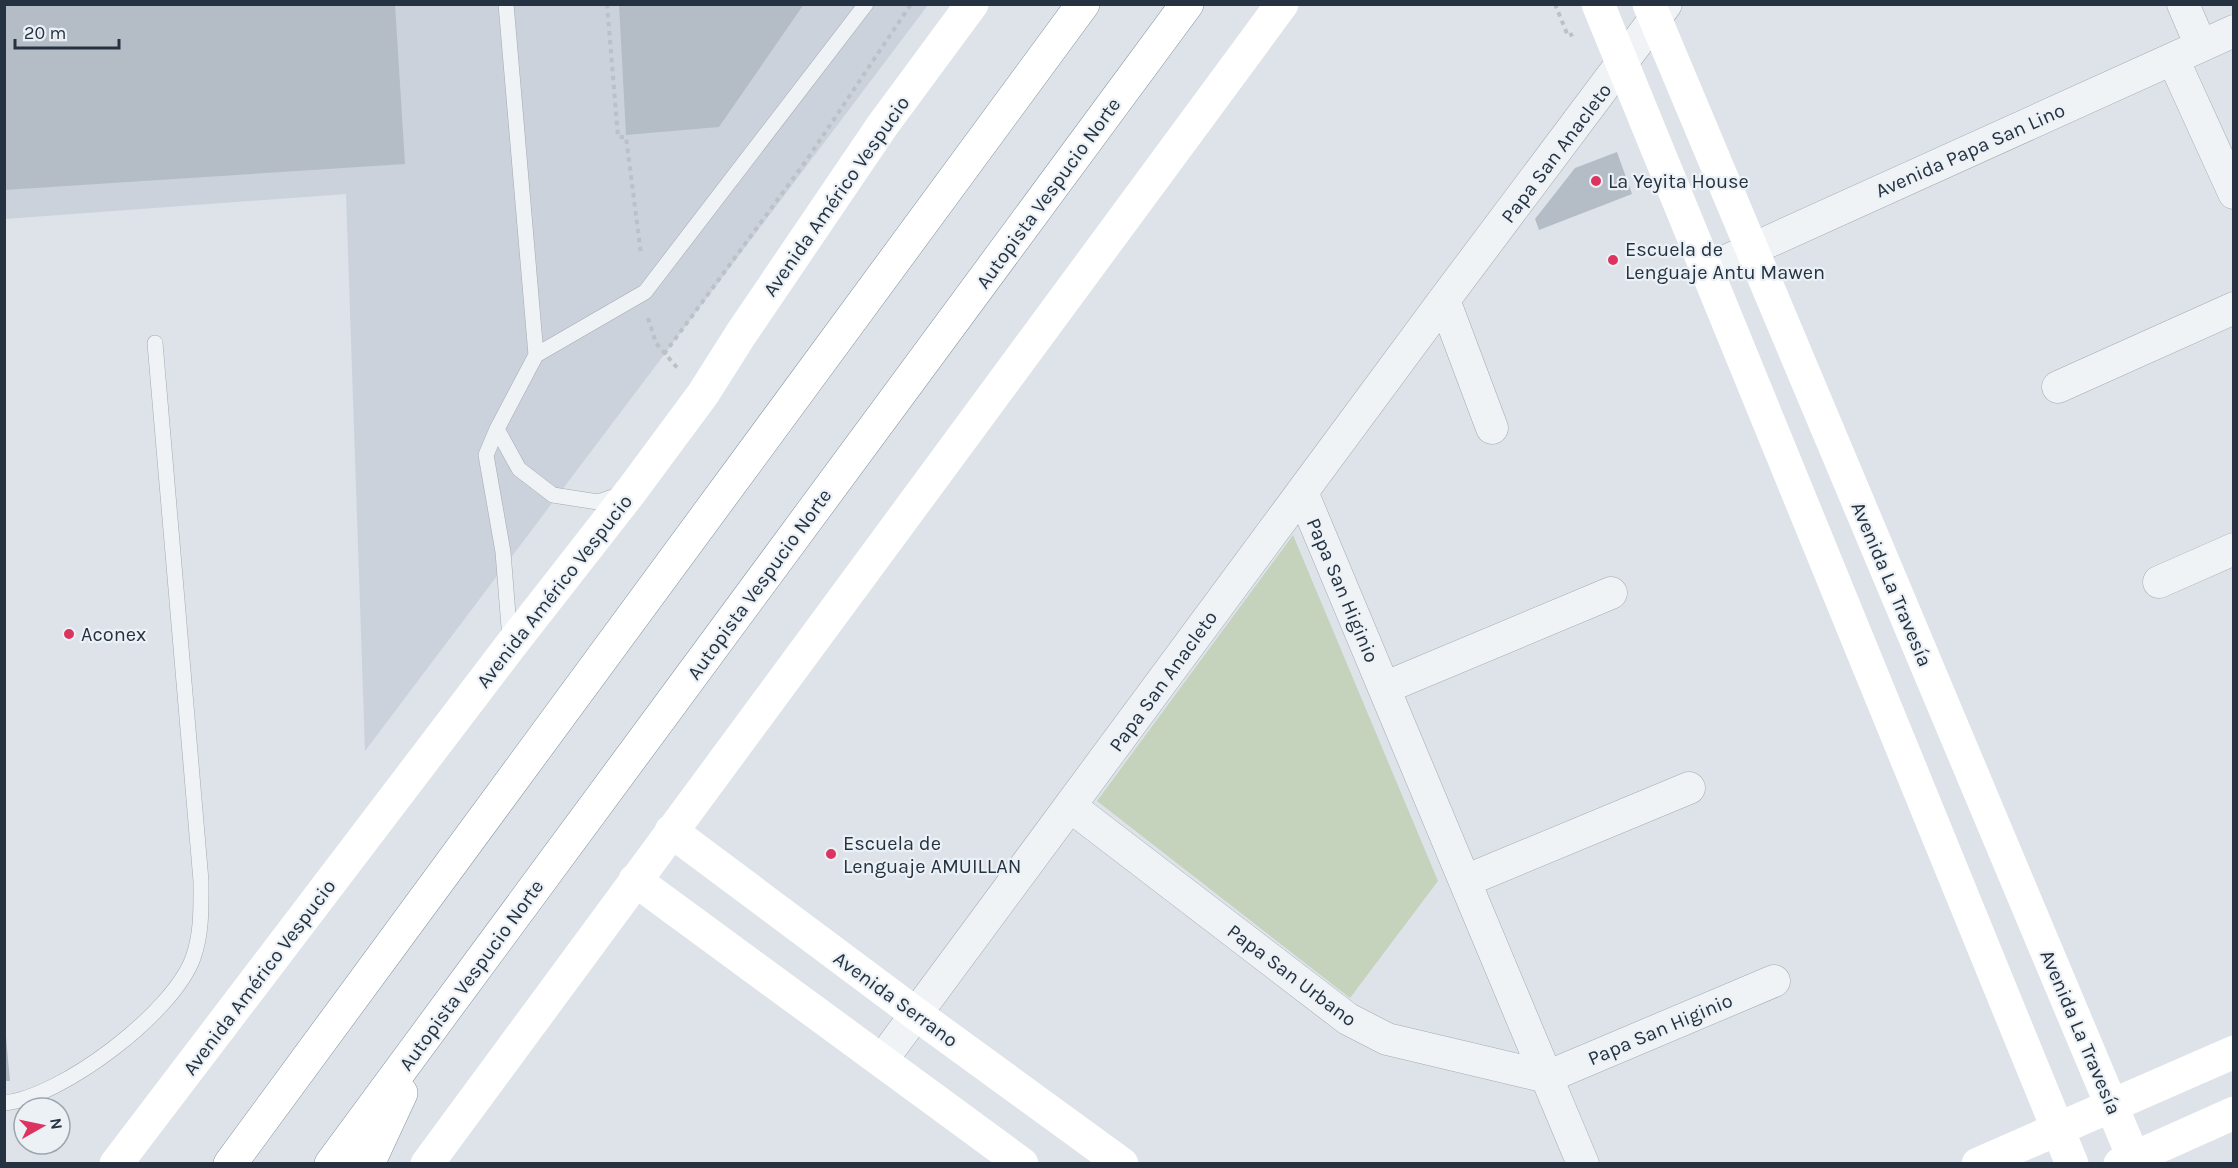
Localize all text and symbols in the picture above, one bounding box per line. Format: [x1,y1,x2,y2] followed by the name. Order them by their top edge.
[15,12,118,50] scale bar
[24,22,66,44] text: 20 m
[1496,79,1616,228] street label: Papa San Anacleto
[758,92,914,301] street label: Avenida Américo Vespucio
[971,93,1125,293] street label: Autopista Vespucio Norte
[1872,98,2068,203] street label: Avenida Papa San Lino
[1608,170,1749,193] place label: La Yeyita House
[1589,174,1603,188] marker: La Yeyita House
[1625,238,1825,284] place label: Escuela de Lenguaje Antu Mawen
[1606,253,1620,267] marker: Escuela de Lenguaje Antu Mawen
[682,484,836,684] street label: Autopista Vespucio Norte
[472,490,637,693] street label: Avenida Américo Vespucio
[1846,498,1937,670] street label: Avenida La Travesía
[1302,514,1383,666] street label: Papa San Higinio
[1105,606,1222,756] street label: Papa San Anacleto
[81,623,146,646] place label: Aconex
[62,627,76,641] marker: Aconex
[843,832,1021,878] place label: Escuela de Lenguaje AMUILLAN
[824,847,838,861] marker: Escuela de Lenguaje AMUILLAN
[178,875,341,1080] street label: Avenida Américo Vespucio
[394,875,548,1075] street label: Autopista Vespucio Norte
[1223,919,1361,1031] street label: Papa San Urbano
[2035,946,2126,1118] street label: Avenida La Travesía
[829,947,962,1052] street label: Avenida Serrano
[1584,989,1736,1070] street label: Papa San Higinio
[12,1096,72,1156] north arrow
[46,1117,67,1131] text: N

